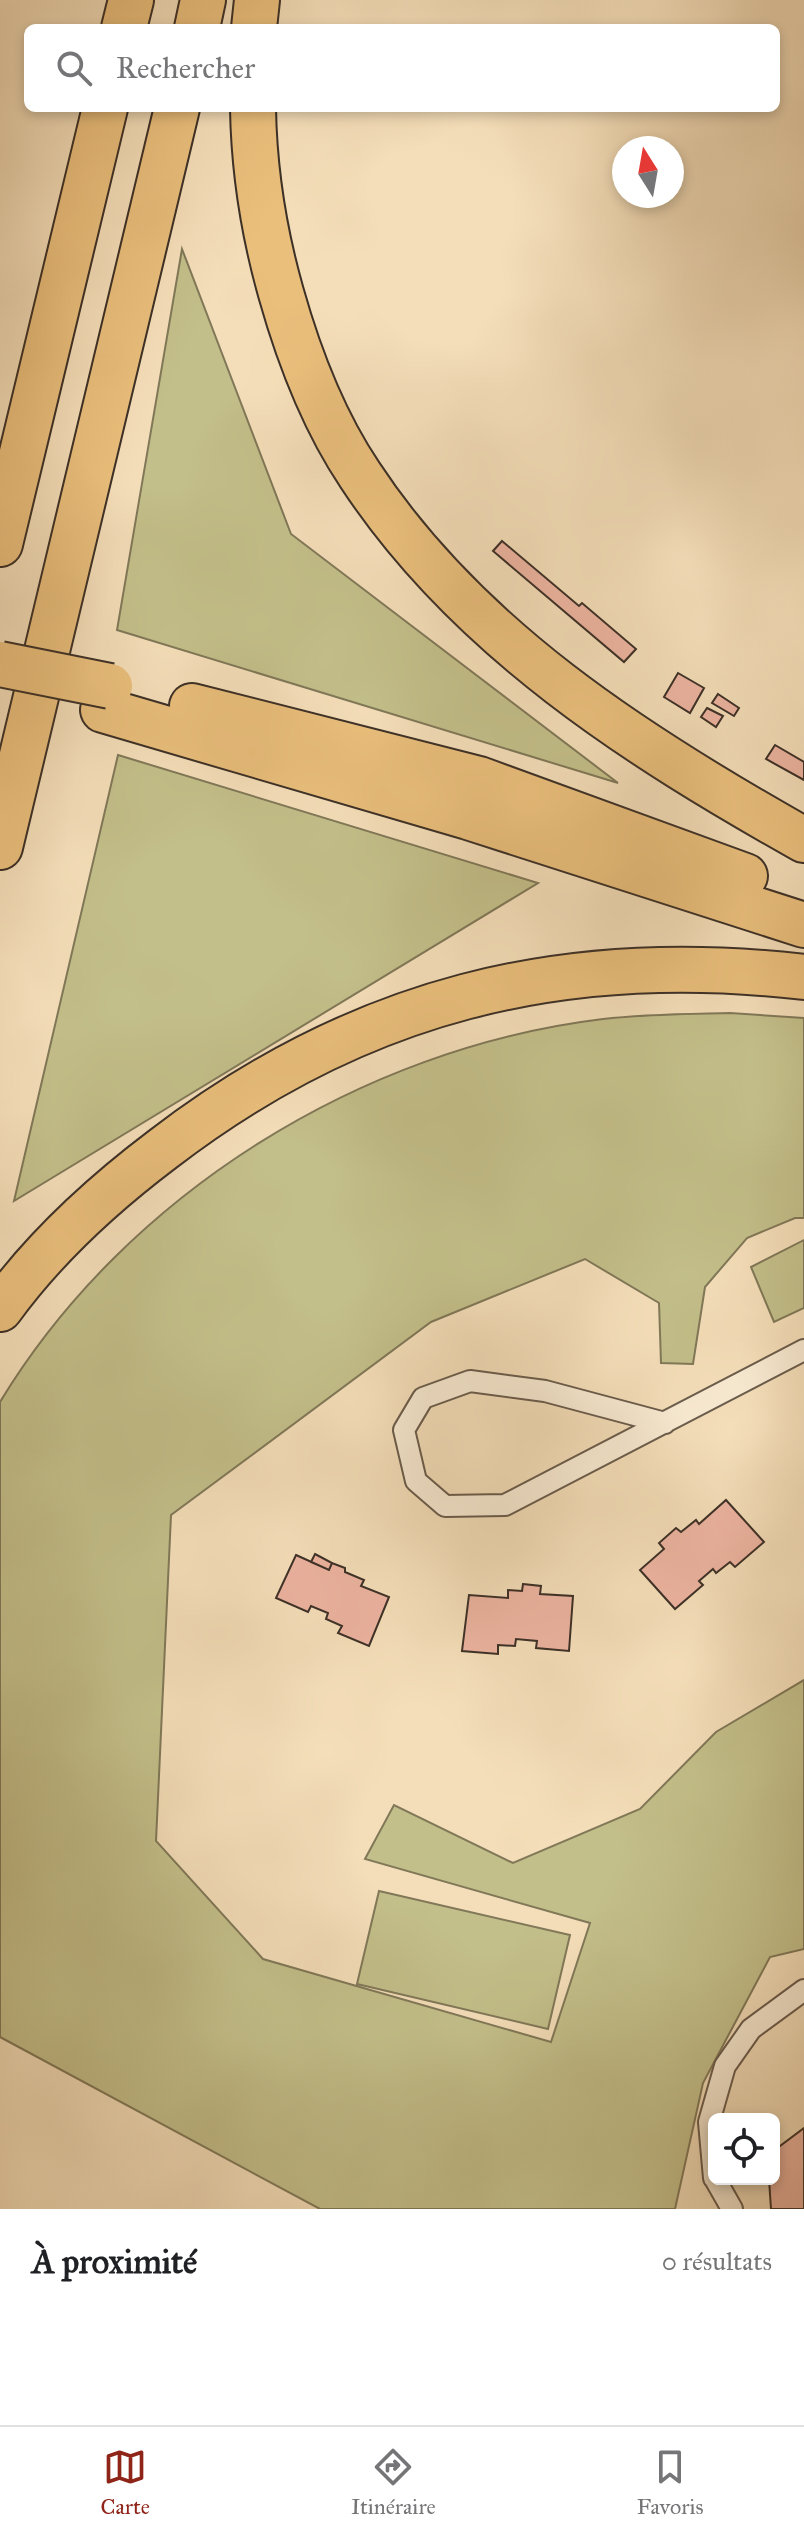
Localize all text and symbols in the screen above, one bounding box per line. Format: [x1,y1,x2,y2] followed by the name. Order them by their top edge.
[24,24,780,112] search box
[52,46,96,90] icon: search
[116,50,255,86] text: Rechercher
[612,136,684,208] north arrow
[708,2113,780,2185] map controls
[708,2113,780,2185] button: locate
[32,2241,197,2282] text: À proximité
[662,2245,772,2277] text: 0 résultats
[100,2445,150,2520] tab: Carte
[351,2445,436,2520] tab: Itinéraire
[637,2445,704,2520] tab: Favoris

